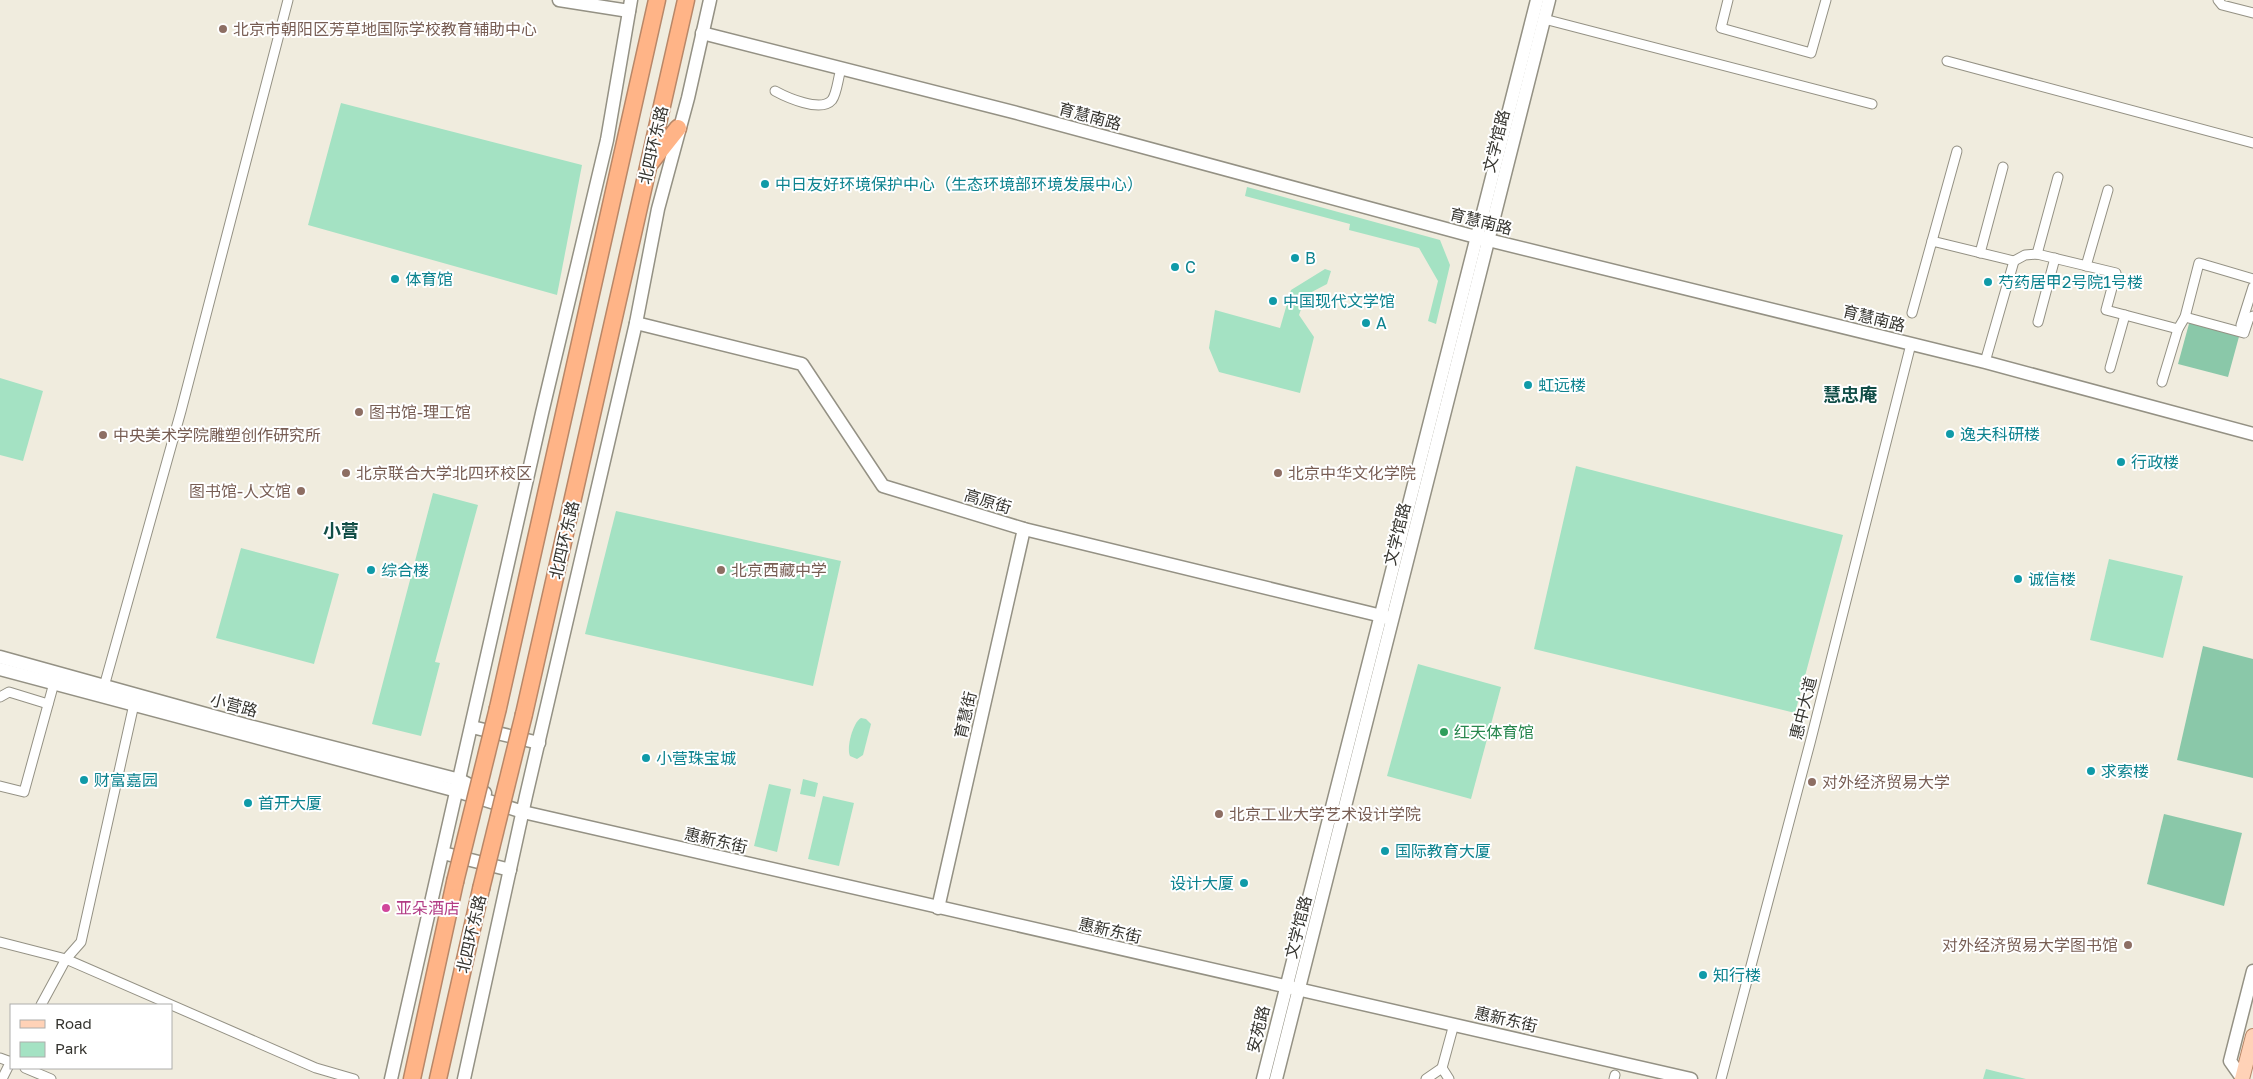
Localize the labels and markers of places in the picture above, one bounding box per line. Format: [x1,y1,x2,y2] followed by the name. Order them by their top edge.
[233,19,537,39] place label: 北京市朝阳区芳草地国际学校教育辅助中心
[217,23,229,35] marker: 北京市朝阳区芳草地国际学校教育辅助中心
[775,174,1143,194] place label: 中日友好环境保护中心（生态环境部环境发展中心）
[759,178,771,190] marker: 中日友好环境保护中心（生态环境部环境发展中心）
[1305,248,1316,268] place label: B
[1289,252,1301,264] marker: B
[1185,257,1196,277] place label: C
[1169,261,1181,273] marker: C
[405,269,453,289] place label: 体育馆
[1998,272,2143,292] place label: 芍药居甲2号院1号楼
[389,273,401,285] marker: 体育馆
[1982,276,1994,288] marker: 芍药居甲2号院1号楼
[1283,291,1395,311] place label: 中国现代文学馆
[1267,295,1279,307] marker: 中国现代文学馆
[1376,313,1387,333] place label: A
[1360,317,1372,329] marker: A
[1538,375,1586,395] place label: 虹远楼
[1522,379,1534,391] marker: 虹远楼
[369,402,471,422] place label: 图书馆-理工馆
[353,406,365,418] marker: 图书馆-理工馆
[1960,424,2040,444] place label: 逸夫科研楼
[113,425,321,445] place label: 中央美术学院雕塑创作研究所
[1944,428,1956,440] marker: 逸夫科研楼
[97,429,109,441] marker: 中央美术学院雕塑创作研究所
[2131,452,2179,472] place label: 行政楼
[2115,456,2127,468] marker: 行政楼
[356,463,532,483] place label: 北京联合大学北四环校区
[1288,463,1416,483] place label: 北京中华文化学院
[340,467,352,479] marker: 北京联合大学北四环校区
[1272,467,1284,479] marker: 北京中华文化学院
[189,481,291,501] place label: 图书馆-人文馆
[295,485,307,497] marker: 图书馆-人文馆
[381,560,429,580] place label: 综合楼
[731,560,827,580] place label: 北京西藏中学
[365,564,377,576] marker: 综合楼
[715,564,727,576] marker: 北京西藏中学
[2028,569,2076,589] place label: 诚信楼
[2012,573,2024,585] marker: 诚信楼
[1454,722,1534,742] place label: 红天体育馆
[1438,726,1450,738] marker: 红天体育馆
[656,748,736,768] place label: 小营珠宝城
[640,752,652,764] marker: 小营珠宝城
[2101,761,2149,781] place label: 求索楼
[2085,765,2097,777] marker: 求索楼
[94,770,158,790] place label: 财富嘉园
[1822,772,1950,792] place label: 对外经济贸易大学
[78,774,90,786] marker: 财富嘉园
[1806,776,1818,788] marker: 对外经济贸易大学
[258,793,322,813] place label: 首开大厦
[242,797,254,809] marker: 首开大厦
[1229,804,1421,824] place label: 北京工业大学艺术设计学院
[1213,808,1225,820] marker: 北京工业大学艺术设计学院
[1395,841,1491,861] place label: 国际教育大厦
[1379,845,1391,857] marker: 国际教育大厦
[1170,873,1234,893] place label: 设计大厦
[1238,877,1250,889] marker: 设计大厦
[396,898,460,918] place label: 亚朵酒店
[380,902,392,914] marker: 亚朵酒店
[1942,935,2118,955] place label: 对外经济贸易大学图书馆
[2122,939,2134,951] marker: 对外经济贸易大学图书馆
[1713,965,1761,985] place label: 知行楼
[1697,969,1709,981] marker: 知行楼

